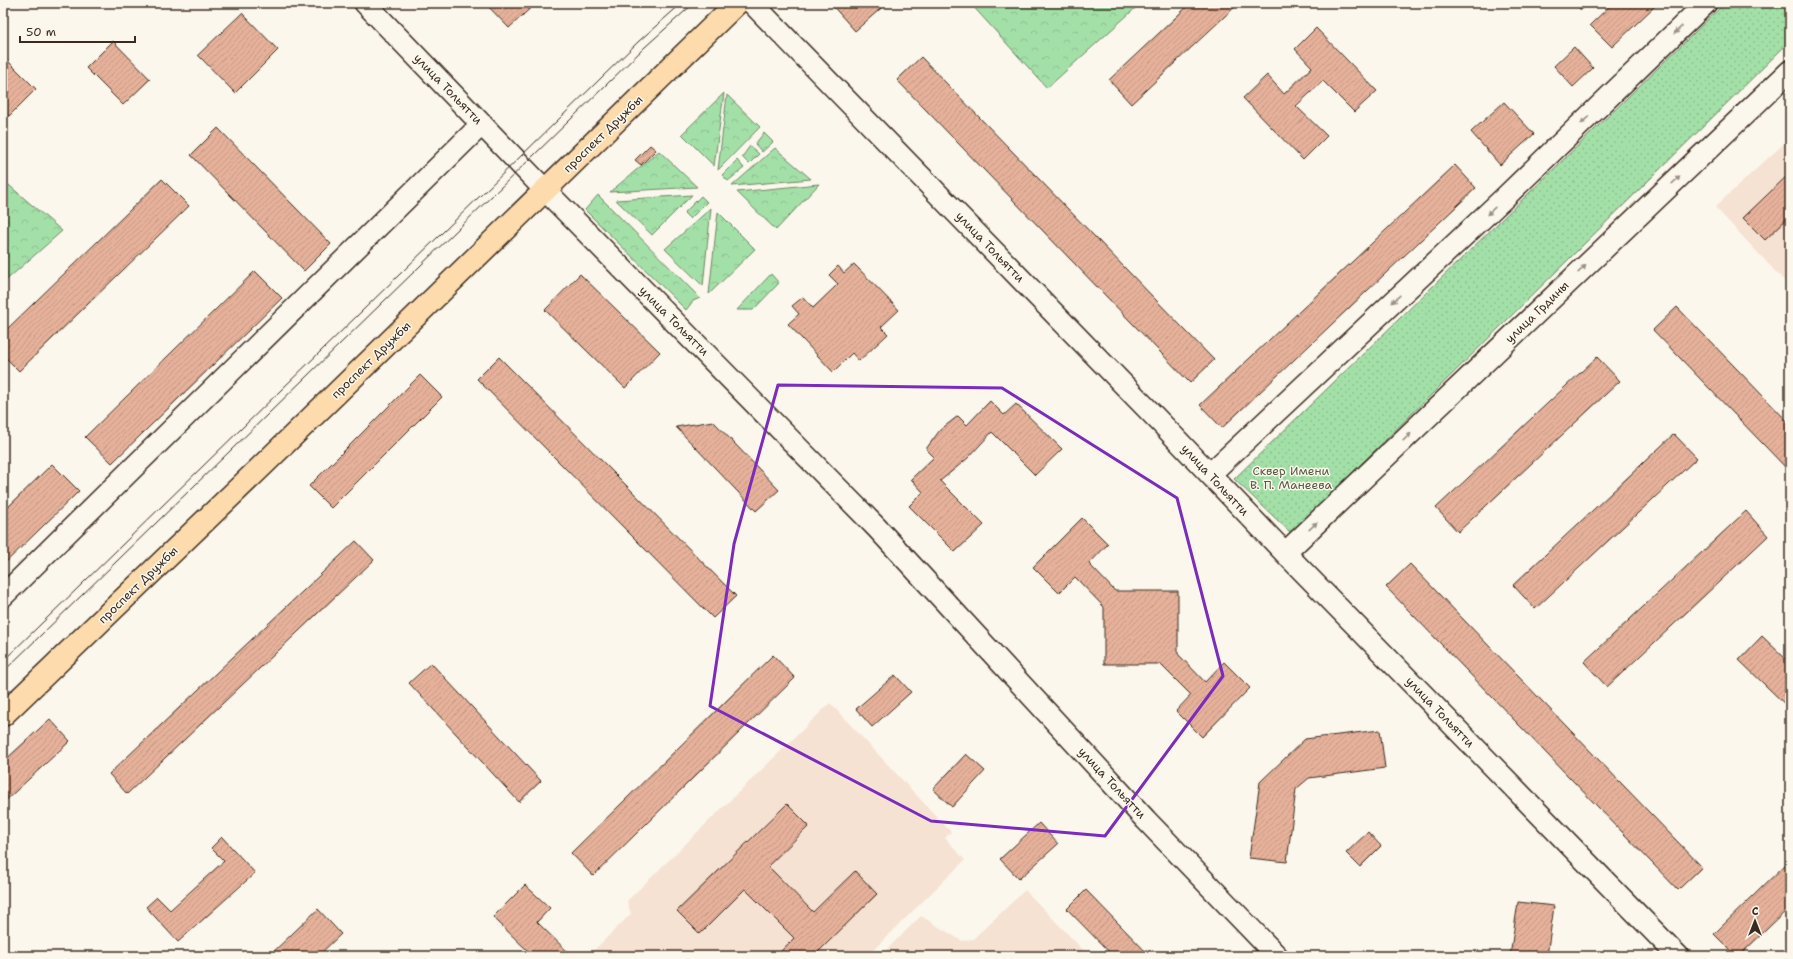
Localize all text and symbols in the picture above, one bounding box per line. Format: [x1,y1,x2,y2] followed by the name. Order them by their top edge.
[20,18,135,44] scale bar
[26,24,56,40] text: 50 m
[1673,25,1683,35] one-way arrow
[410,50,486,128] street label: улица Тольятти
[560,92,646,176] street label: проспект Дружбы
[1580,116,1590,125] one-way arrow
[1671,175,1681,184] one-way arrow
[1486,206,1496,215] one-way arrow
[952,208,1028,286] street label: улица Тольятти
[1577,265,1587,274] one-way arrow
[1502,277,1572,347] street label: улица Грдины
[636,283,712,359] street label: улица Тольятти
[1391,295,1401,304] one-way arrow
[328,318,414,402] street label: проспект Дружбы
[1402,432,1412,441] one-way arrow
[1178,441,1253,519] street label: улица Тольятти
[1250,463,1333,493] park label: Сквер Имени В. П. Манеева
[1308,521,1318,531] one-way arrow
[95,543,181,627] street label: проспект Дружбы
[1402,673,1478,751] street label: улица Тольятти
[1075,744,1150,822] street label: улица Тольятти
[1735,901,1775,941] north arrow
[1752,904,1759,919] text: С

